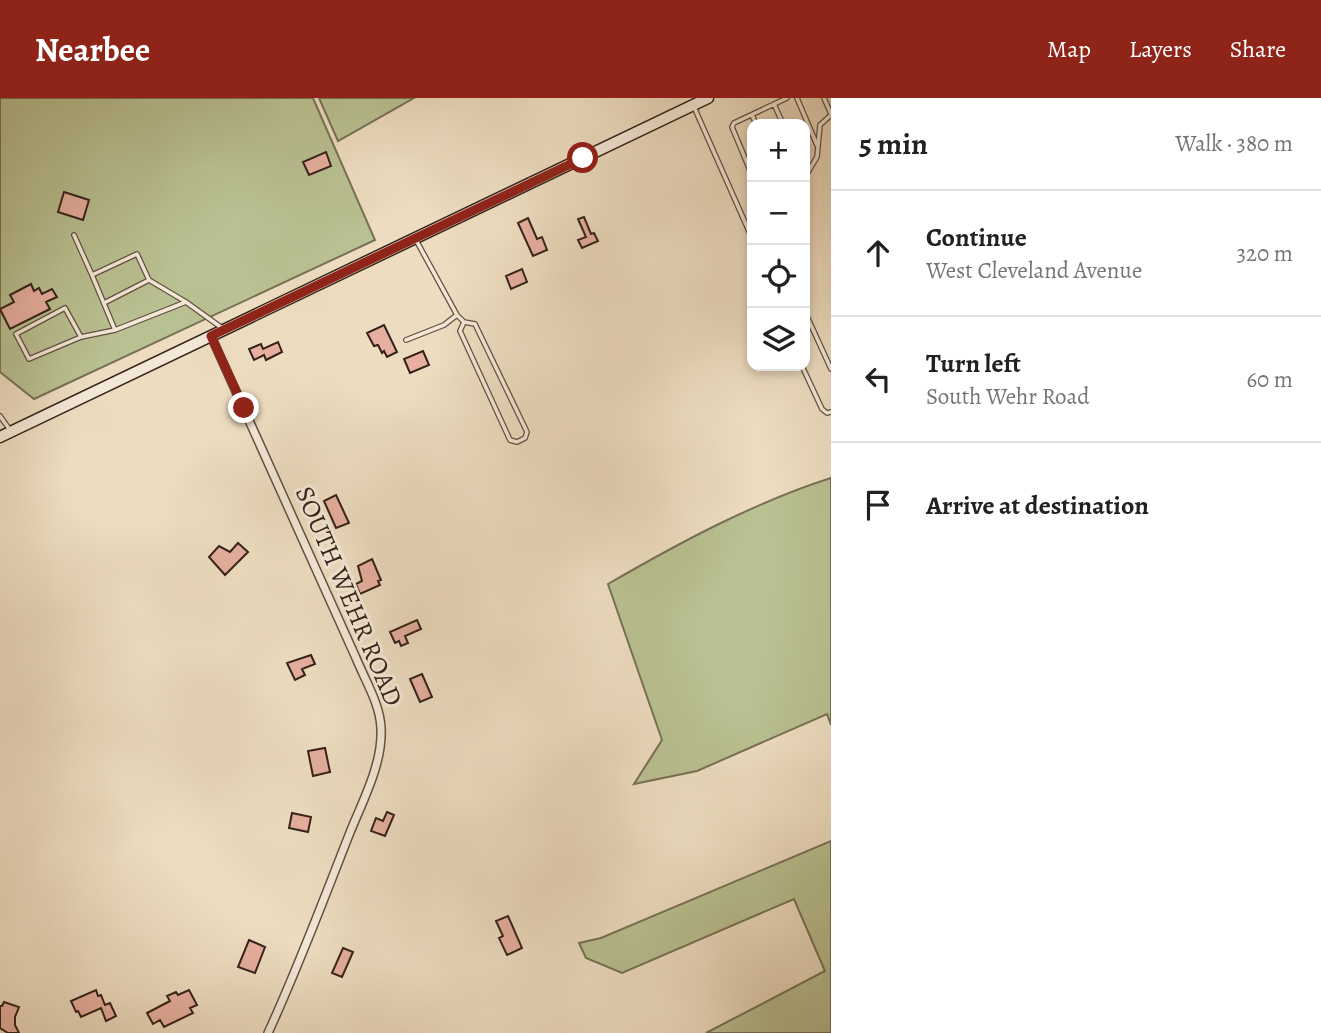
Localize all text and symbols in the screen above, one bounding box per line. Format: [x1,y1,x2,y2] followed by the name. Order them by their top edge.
[35,27,150,72] text: Nearbee
[1047,33,1091,65] text: Map
[1129,33,1192,65] text: Layers
[1230,33,1286,65] text: Share
[747,119,810,371] map controls
[747,119,810,182] button: +
[859,124,928,164] text: 5 min
[1175,128,1293,159] text: Walk · 380 m
[567,142,598,173] route start
[747,182,810,245] button: −
[926,220,1027,255] text: Continue
[859,234,897,272] icon: ahead
[1237,238,1293,269] text: 320 m
[747,245,810,308] button: locate
[926,255,1142,286] text: West Cleveland Avenue
[747,308,810,371] button: layers
[926,346,1021,381] text: Turn left
[859,360,897,398] icon: left
[1246,364,1293,395] text: 60 m
[926,381,1090,412] text: South Wehr Road
[228,392,259,423] route end
[287,481,411,711] street label: SOUTH WEHR ROAD
[859,486,897,524] icon: arrive
[926,488,1149,523] text: Arrive at destination

